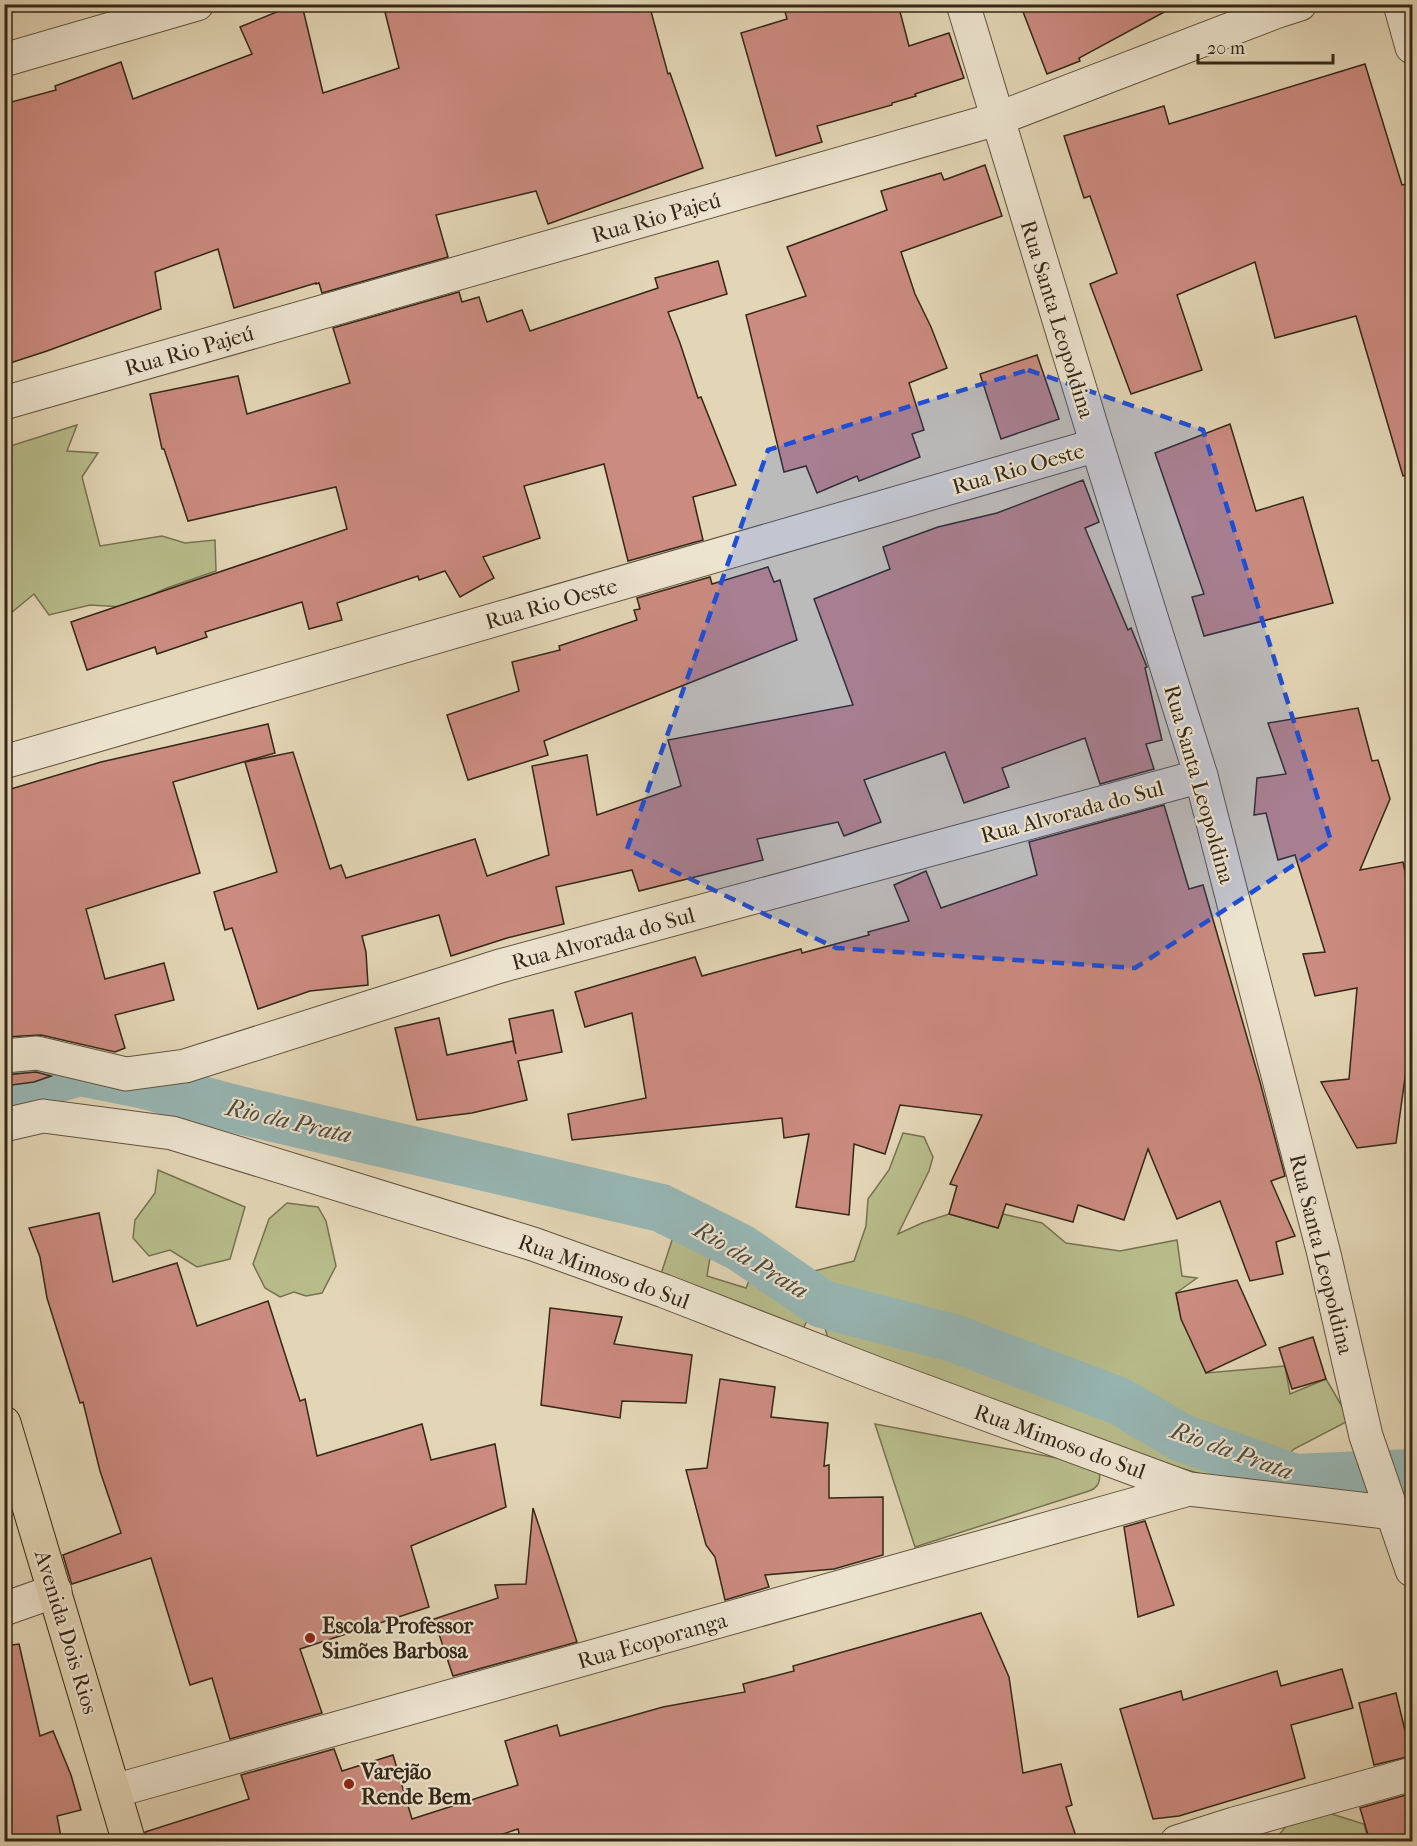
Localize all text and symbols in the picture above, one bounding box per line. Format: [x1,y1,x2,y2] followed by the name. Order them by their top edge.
[1198,27,1333,65] scale bar
[1207,38,1245,59] text: 20 m
[589,187,724,249] street label: Rua Rio Pajeú
[1015,217,1100,422] street label: Rua Santa Leopoldina
[122,320,257,382] street label: Rua Rio Pajeú
[949,438,1087,500] street label: Rua Rio Oeste
[482,573,620,635] street label: Rua Rio Oeste
[1158,682,1240,887] street label: Rua Santa Leopoldina
[978,775,1167,849] street label: Rua Alvorada do Sul
[509,902,698,976] street label: Rua Alvorada do Sul
[222,1093,354,1149] water label: Rio da Prata
[1284,1151,1359,1358] street label: Rua Santa Leopoldina
[687,1214,813,1305] water label: Rio da Prata
[514,1229,693,1315] street label: Rua Mimoso do Sul
[970,1399,1149,1485] street label: Rua Mimoso do Sul
[1165,1415,1297,1486] water label: Rio da Prata
[28,1546,103,1717] street label: Avenida Dois Rios
[574,1607,731,1675] street label: Rua Ecoporanga
[322,1613,474,1664] place label: Escola Professor Simões Barbosa
[303,1631,317,1645] marker: Escola Professor Simões Barbosa
[360,1759,472,1810] place label: Varejão Rende Bem
[342,1777,356,1791] marker: Varejão Rende Bem

